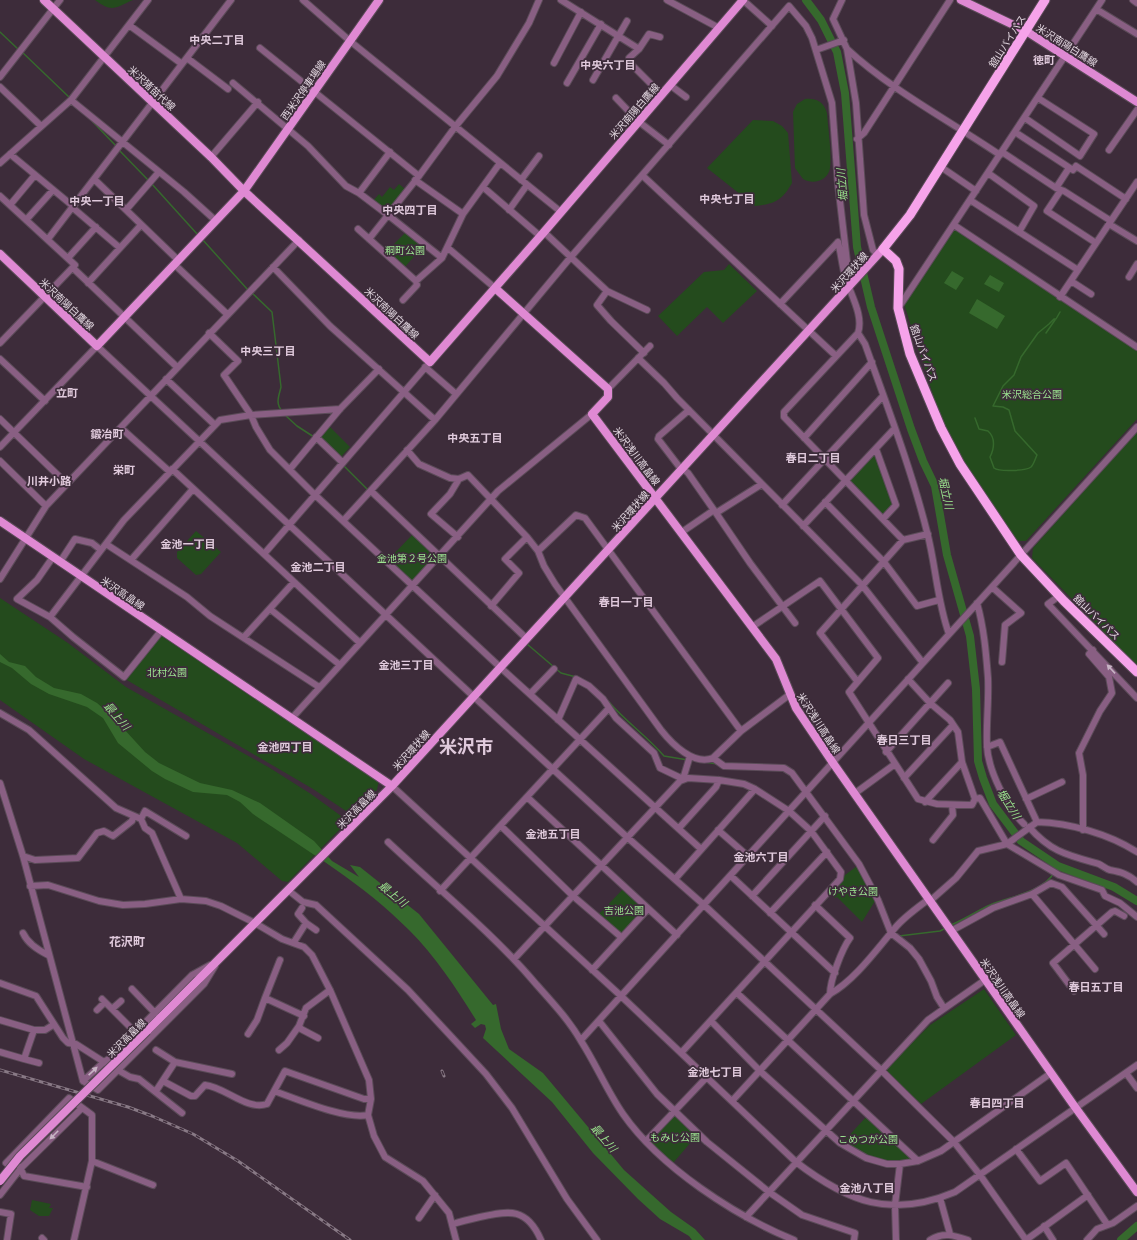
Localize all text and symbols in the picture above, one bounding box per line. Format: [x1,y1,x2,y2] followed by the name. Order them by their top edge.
[985,12,1029,70] street label: 舘山バイパス
[1034,21,1100,69] street label: 米沢南陽白鷹線
[190,32,245,47] district label: 中央二丁目
[1033,52,1055,67] district label: 徳町
[277,57,329,123] street label: 西米沢停車場線
[581,57,636,72] district label: 中央六丁目
[125,62,179,114] street label: 米沢猪苗代線
[606,80,662,142] street label: 米沢南陽白鷹線
[833,167,850,202] water label: 堀立川
[700,191,755,206] district label: 中央七丁目
[70,193,125,208] district label: 中央一丁目
[383,202,438,217] district label: 中央四丁目
[385,243,425,257] park label: 粡町公園
[827,249,871,295] street label: 米沢環状線
[37,275,97,333] street label: 米沢南陽白鷹線
[362,284,422,342] street label: 米沢南陽白鷹線
[907,323,941,383] street label: 舘山バイパス
[241,343,296,358] district label: 中央三丁目
[56,385,78,400] district label: 立町
[1002,387,1062,401] park label: 米沢総合公園
[610,424,664,488] street label: 米沢浅川高畠線
[91,426,124,441] district label: 鍛冶町
[448,430,503,445] district label: 中央五丁目
[786,450,841,465] district label: 春日二丁目
[113,462,135,477] district label: 栄町
[27,473,72,488] district label: 川井小路
[935,475,958,512] water label: 堀立川
[608,488,652,534] street label: 米沢環状線
[161,536,216,551] district label: 金池一丁目
[377,551,447,565] park label: 金池第２号公園
[291,559,346,574] district label: 金池二丁目
[98,573,148,613] street label: 米沢高畠線
[1071,591,1123,643] street label: 舘山バイパス
[599,594,654,609] district label: 春日一丁目
[379,657,434,672] district label: 金池三丁目
[1106,664,1115,674] one-way arrow
[147,665,187,679] park label: 北村公園
[794,690,844,756] street label: 米沢浅川高畠線
[101,698,135,734] water label: 最上川
[389,727,433,773] street label: 米沢環状線
[877,732,932,747] district label: 春日三丁目
[439,734,493,758] district label: 米沢市
[258,739,313,754] district label: 金池四丁目
[333,786,379,832] street label: 米沢高畠線
[994,786,1025,823] water label: 堀立川
[526,826,581,841] district label: 金池五丁目
[734,849,789,864] district label: 金池六丁目
[376,877,412,910] water label: 最上川
[828,884,878,898] park label: けやき公園
[604,903,644,917] park label: 吉池公園
[109,933,145,950] district label: 花沢町
[977,955,1029,1021] street label: 米沢浅川高畠線
[1069,979,1124,994] district label: 春日五丁目
[103,1015,149,1061] street label: 米沢高畠線
[688,1064,743,1079] district label: 金池七丁目
[88,1067,98,1076] one-way arrow
[970,1095,1025,1110] district label: 春日四丁目
[588,1120,622,1156] water label: 最上川
[49,1130,59,1140] one-way arrow
[650,1130,700,1144] park label: もみじ公園
[838,1132,898,1146] park label: こめつが公園
[840,1180,895,1195] district label: 金池八丁目

